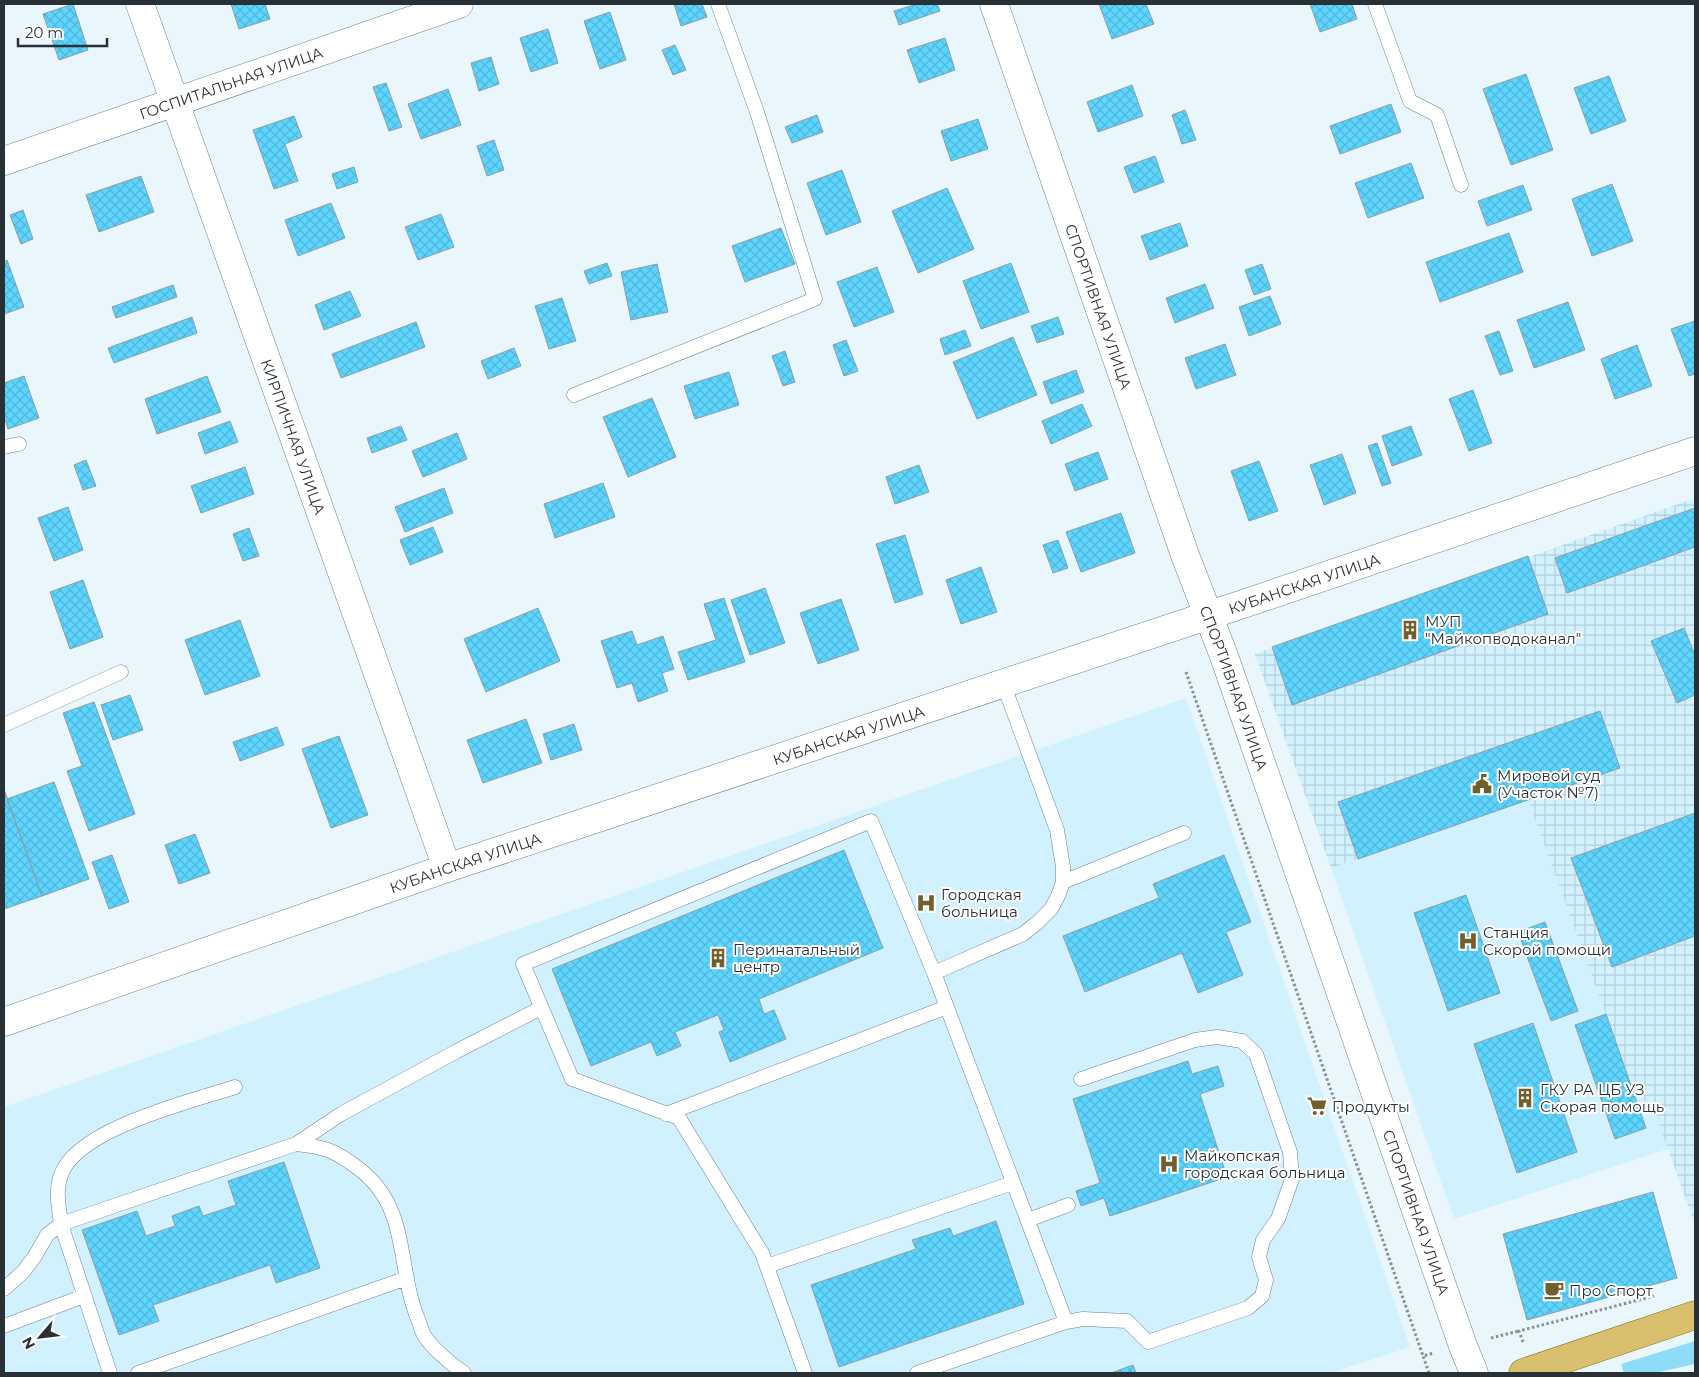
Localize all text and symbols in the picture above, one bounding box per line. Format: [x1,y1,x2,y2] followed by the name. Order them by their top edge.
[18,15,106,47] scale bar
[25,23,63,42] text: 20 m
[137,42,325,123] street label: ГОСПИТАЛЬНАЯ УЛИЦА
[1061,221,1136,392] street label: СПОРТИВНАЯ УЛИЦА
[257,356,330,517] street label: КИРПИЧНАЯ УЛИЦА
[1226,549,1382,618] street label: КУБАНСКАЯ УЛИЦА
[1196,603,1272,773] street label: СПОРТИВНАЯ УЛИЦА
[1425,612,1581,648] place label: МУП "Майкопводоканал"
[1399,619,1421,641] building icon: МУП "Майкопводоканал"
[770,701,927,769] street label: КУБАНСКАЯ УЛИЦА
[1497,766,1601,802] place label: Мировой суд (Участок №7)
[1471,773,1493,795] public building icon: Мировой суд (Участок №7)
[387,828,543,897] street label: КУБАНСКАЯ УЛИЦА
[941,885,1022,921] place label: Городская больница
[915,892,937,914] hospital icon: Городская больница
[1483,923,1611,959] place label: Станция Скорой помощи
[1457,930,1479,952] hospital icon: Станция Скорой помощи
[733,940,860,976] place label: Перинатальный центр
[707,947,729,969] building icon: Перинатальный центр
[1540,1080,1664,1116] place label: ГКУ РА ЦБ УЗ Скорая помощь
[1514,1087,1536,1109] building icon: ГКУ РА ЦБ УЗ Скорая помощь
[1306,1095,1328,1117] supermarket icon: Продукты
[1332,1097,1410,1116] place label: Продукты
[1379,1127,1454,1297] street label: СПОРТИВНАЯ УЛИЦА
[1184,1146,1345,1182] place label: Майкопская городская больница
[1158,1153,1180,1175] hospital icon: Майкопская городская больница
[1543,1279,1565,1301] cafe icon: Про Спорт
[1569,1281,1654,1300] place label: Про Спорт
[15,1312,65,1362] north arrow
[18,1334,39,1352] text: N

